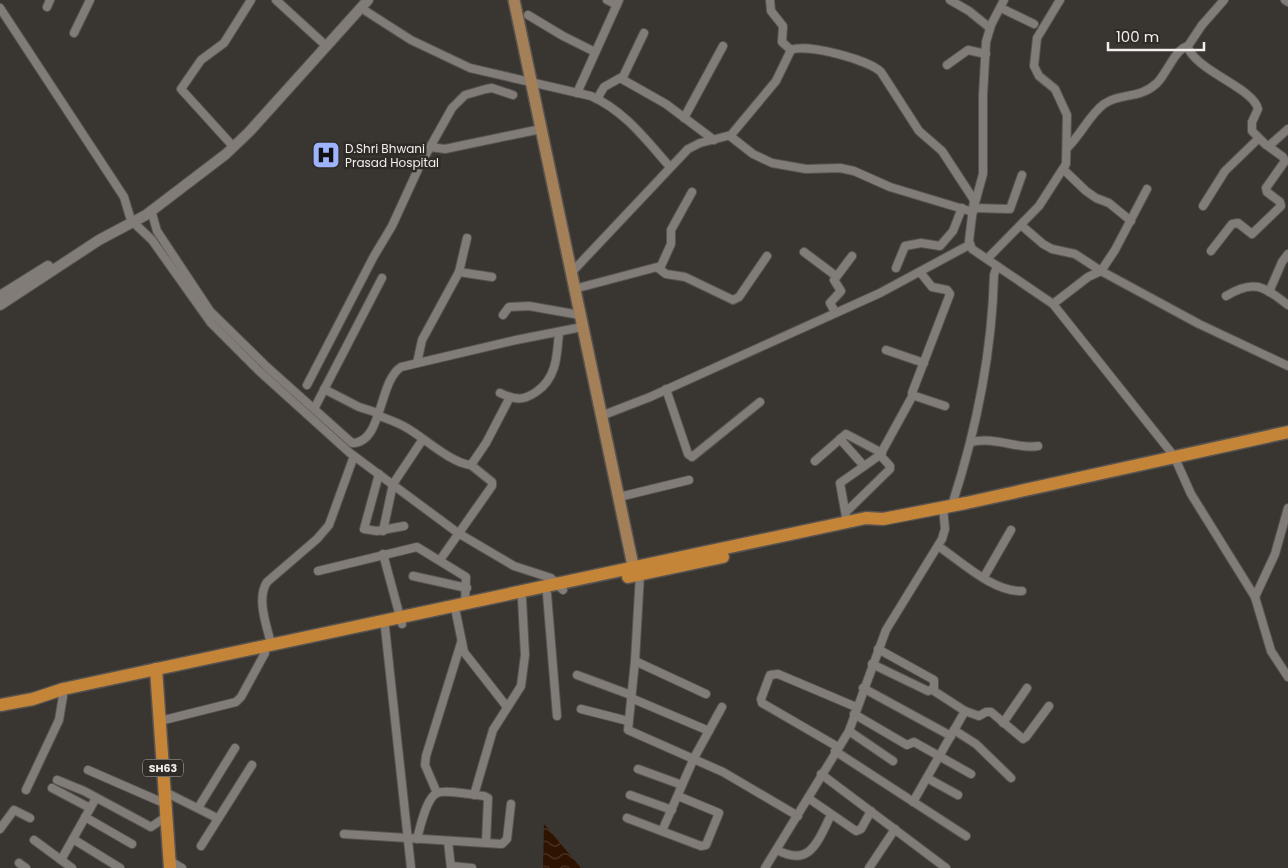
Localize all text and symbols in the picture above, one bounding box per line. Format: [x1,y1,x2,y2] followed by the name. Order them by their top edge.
[1108,20,1204,52] scale bar
[1116,26,1159,47] text: 100 m
[311,140,341,170] hospital icon: D.Shri Bhwani Prasad Hospital
[345,140,439,171] place label: D.Shri Bhwani Prasad Hospital
[143,760,183,776] road number: SH63

